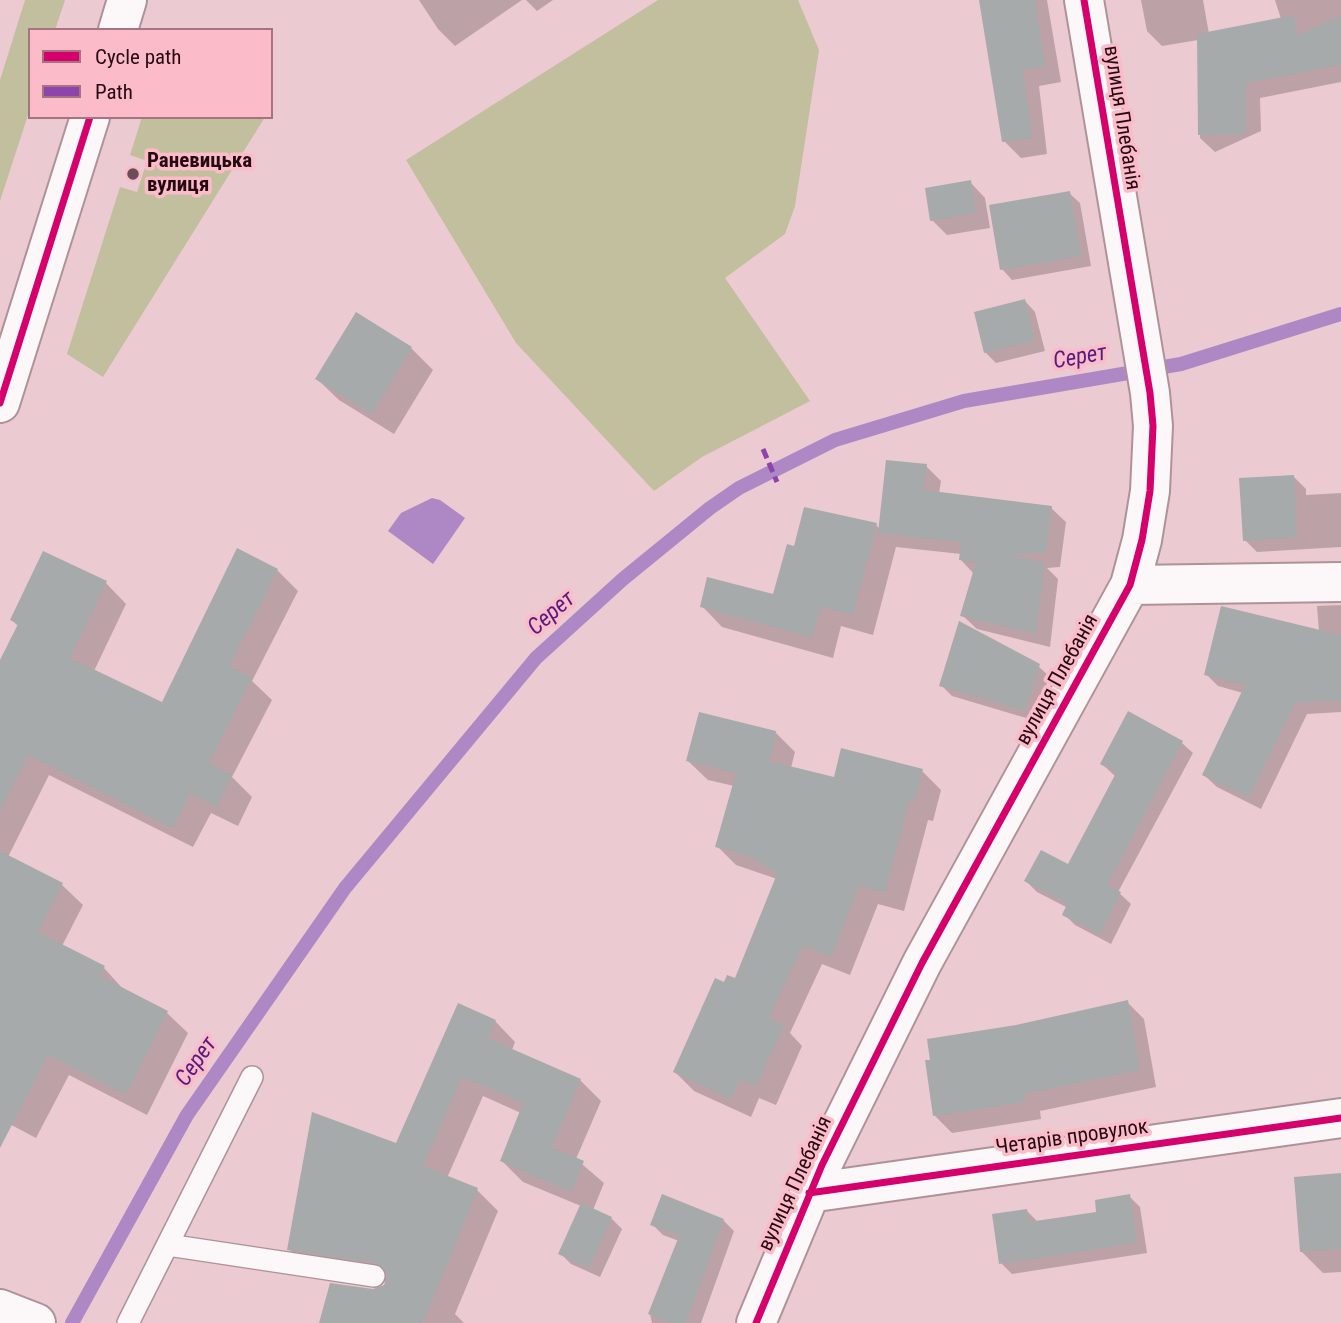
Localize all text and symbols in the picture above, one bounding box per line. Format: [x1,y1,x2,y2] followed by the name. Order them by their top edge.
[28,28,273,119] legend
[1097,44,1145,192] street label: вулиця Плебанія
[95,45,181,69] text: Cycle path
[95,80,133,104] text: Path
[147,149,252,199] place label: Раневицька вулиця
[125,166,141,182] marker: Раневицька вулиця
[1051,340,1109,376] water label: Серет
[523,586,581,642] water label: Серет
[1012,610,1104,750] street label: вулиця Плебанія
[170,1032,224,1092] water label: Серет
[754,1113,838,1255] street label: вулиця Плебанія
[994,1115,1150,1161] street label: Четарів провулок

